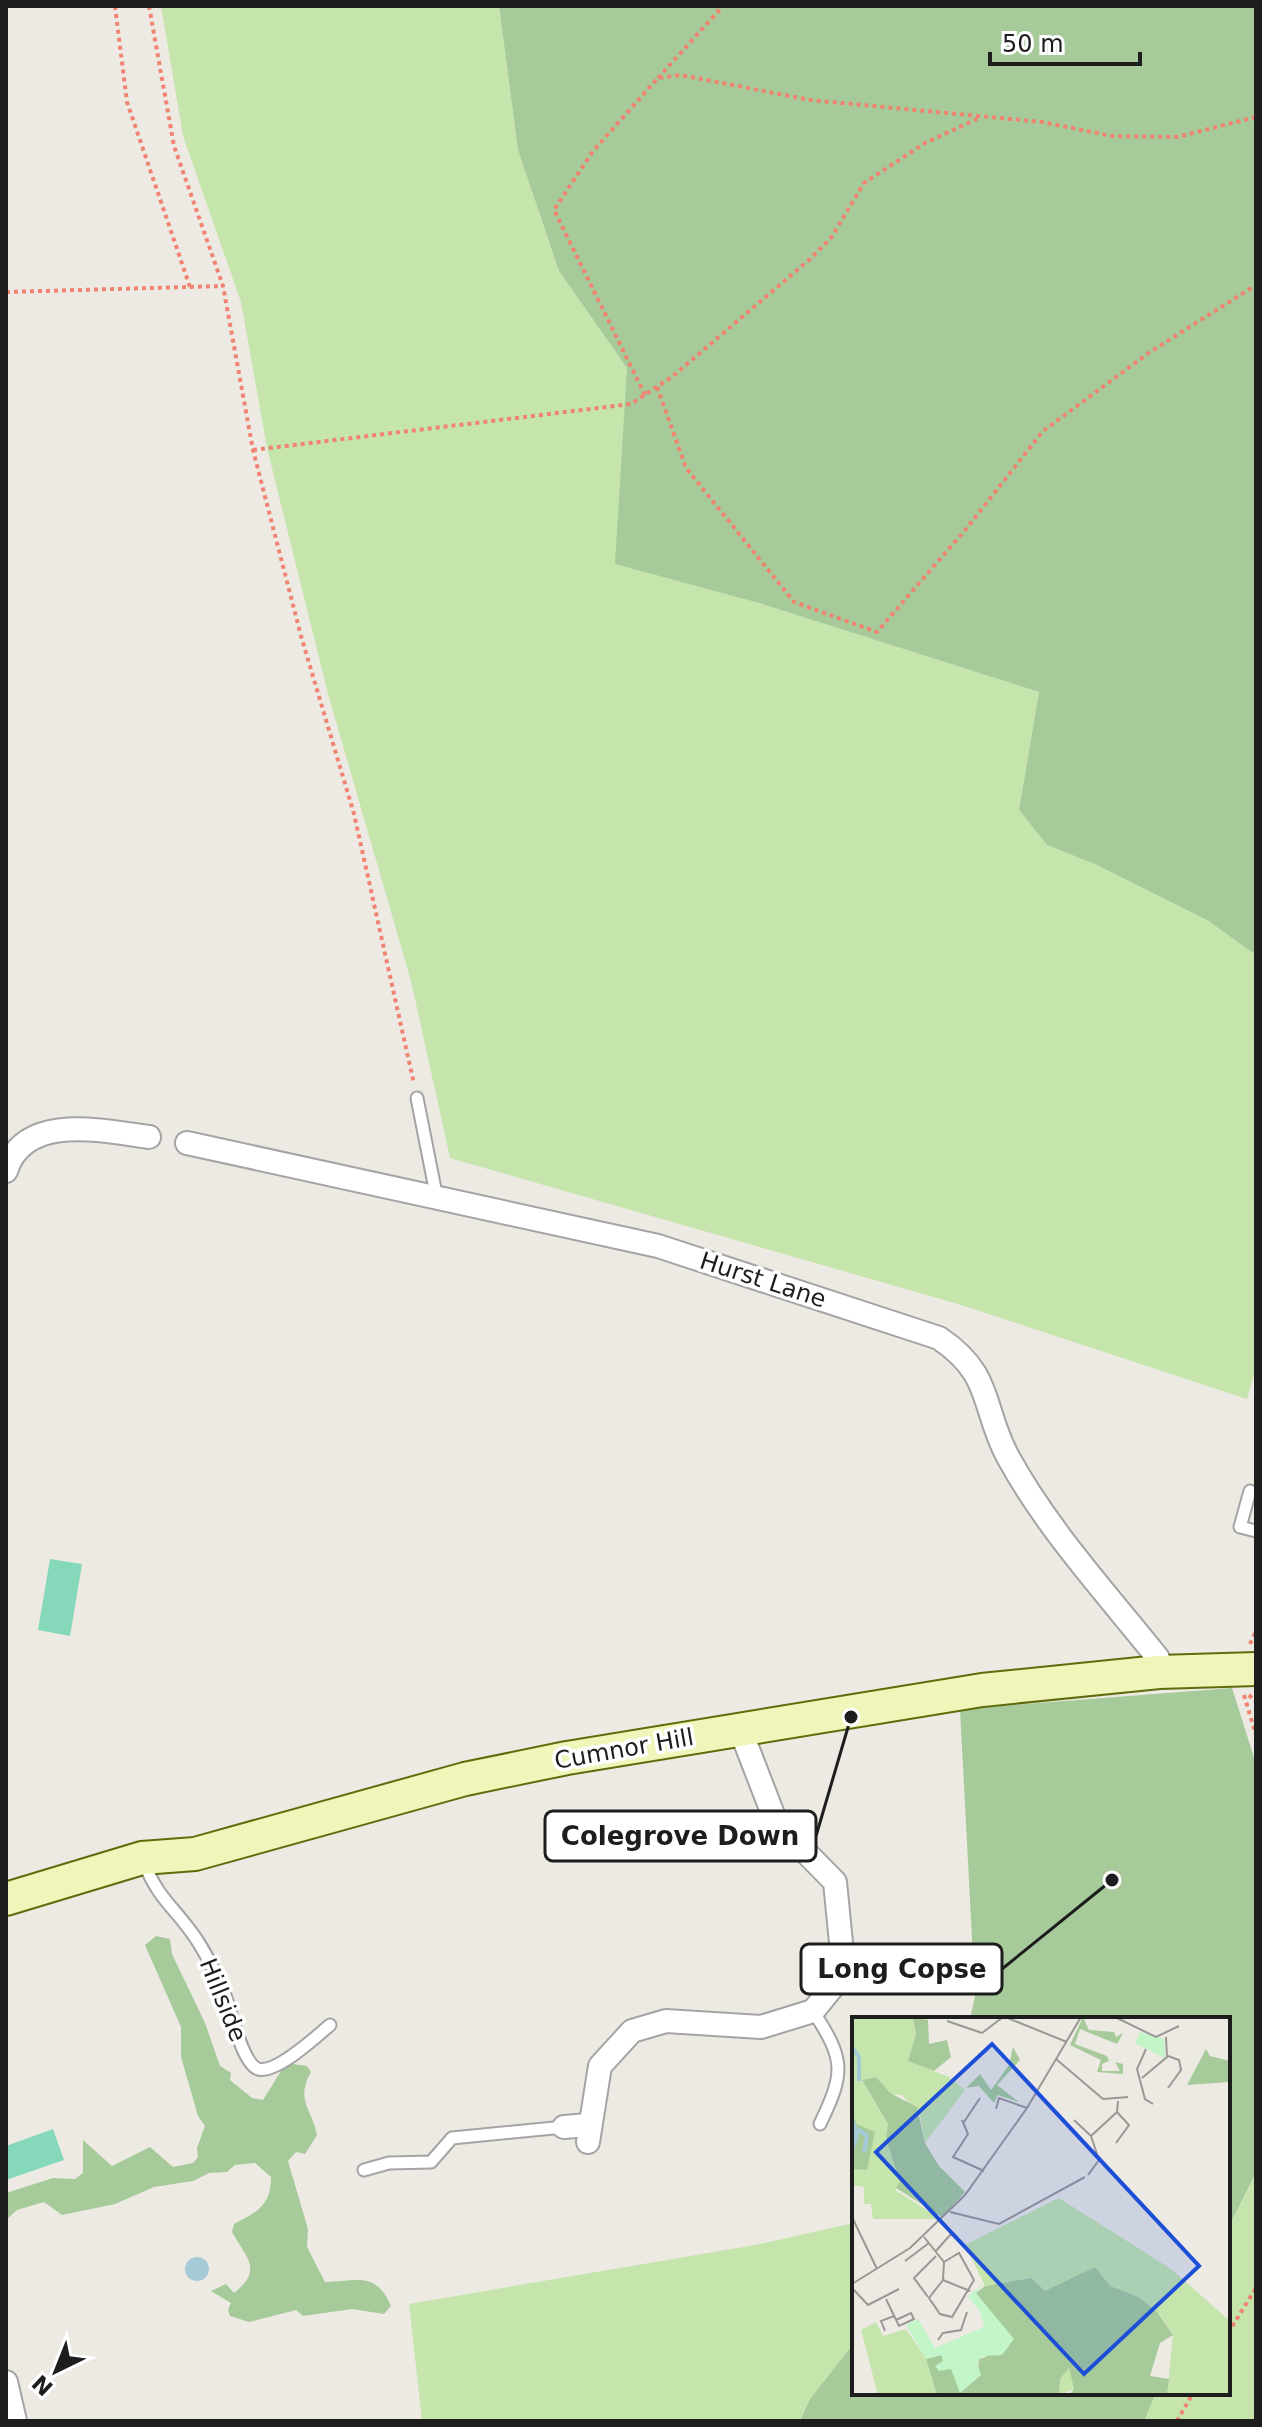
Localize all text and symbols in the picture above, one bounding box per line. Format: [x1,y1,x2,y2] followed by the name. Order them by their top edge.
[990,16,1140,66] scale bar
[1002,30,1064,58] text: 50 m
[697,1246,829,1314] street label: Hurst Lane
[552,1723,696,1775] street label: Cumnor Hill
[545,1811,816,1861] callout: Colegrove Down
[561,1821,799,1851] text: Colegrove Down
[801,1944,1002,1994] callout: Long Copse
[194,1954,252,2046] street label: Hillside
[817,1954,987,1984] text: Long Copse
[852,2017,1230,2395] inset map
[16,2331,96,2411] north arrow
[27,2370,58,2401] text: N

